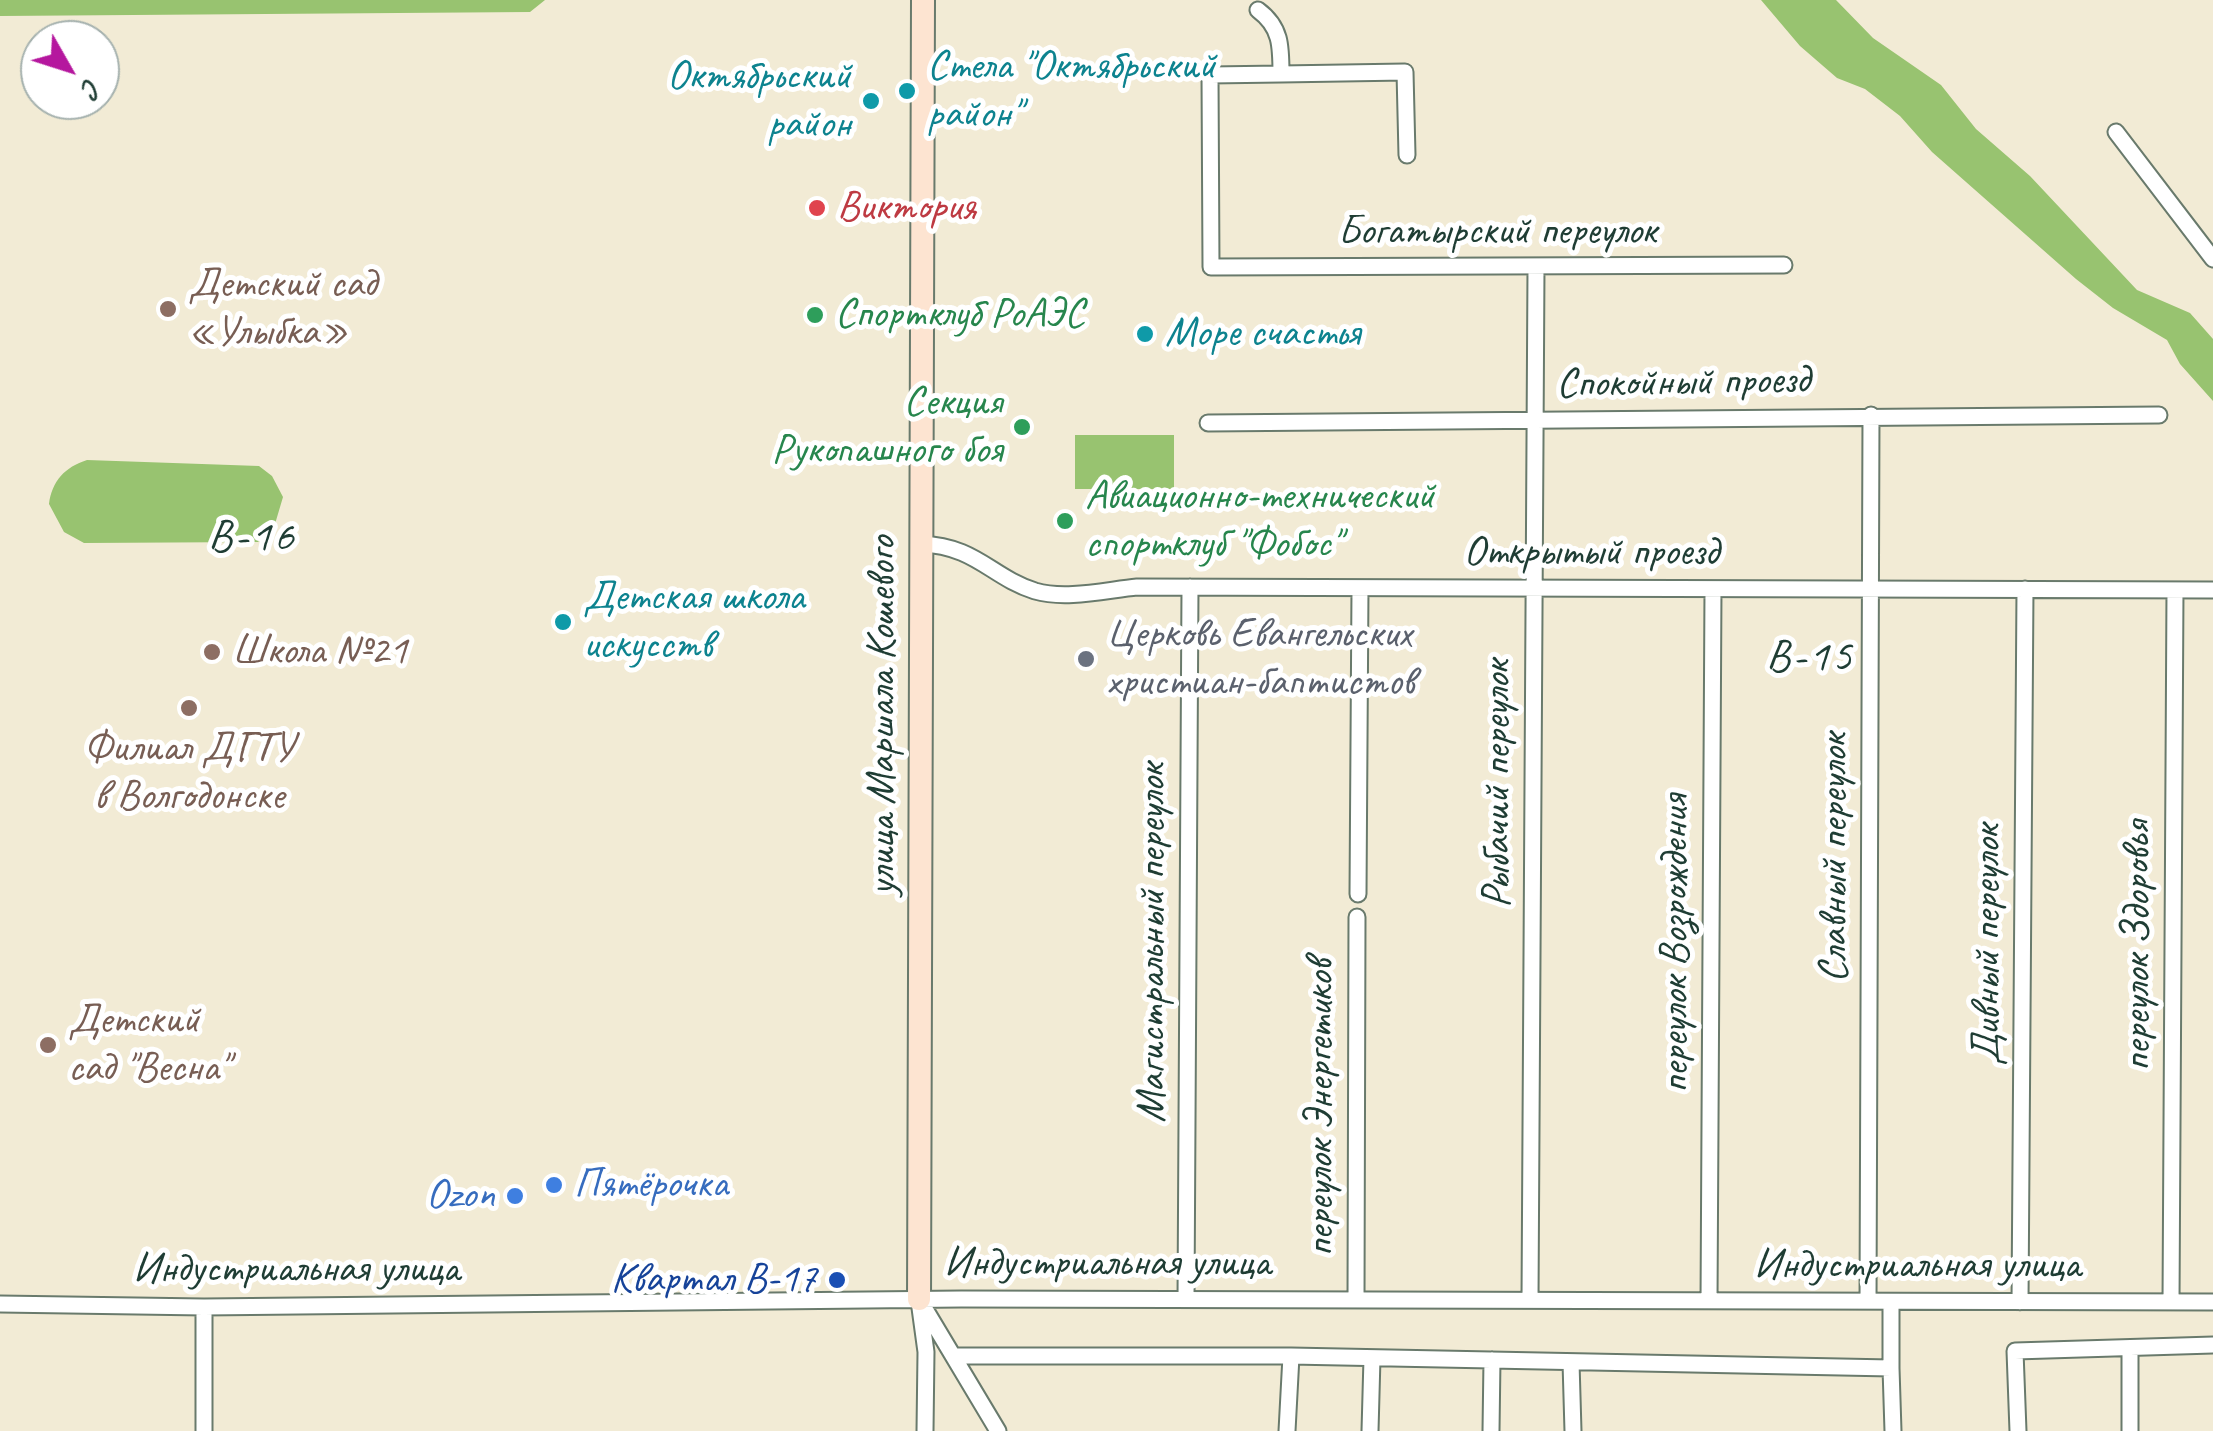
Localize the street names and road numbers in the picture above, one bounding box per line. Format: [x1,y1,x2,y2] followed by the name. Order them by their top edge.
[1338,207,1656,257] street label: Богатырский переулок
[1556,356,1810,410] street label: Спокойный проезд
[1463,528,1719,578] street label: Открытый проезд
[858,536,908,896] street label: улица Маршала Кошевого
[1473,660,1523,908] street label: Рыбачий переулок
[1810,733,1860,983] street label: Славный переулок
[1128,763,1178,1123] street label: Магистральный переулок
[1651,795,1701,1093] street label: переулок Возрождения
[2113,821,2163,1071] street label: переулок Здоровья
[1963,825,2013,1065] street label: Дивный переулок
[1296,959,1346,1257] street label: переулок Энергетиков
[944,1239,1270,1289] street label: Индустриальная улица
[1754,1241,2080,1291] street label: Индустриальная улица
[133,1245,459,1295] street label: Индустриальная улица

